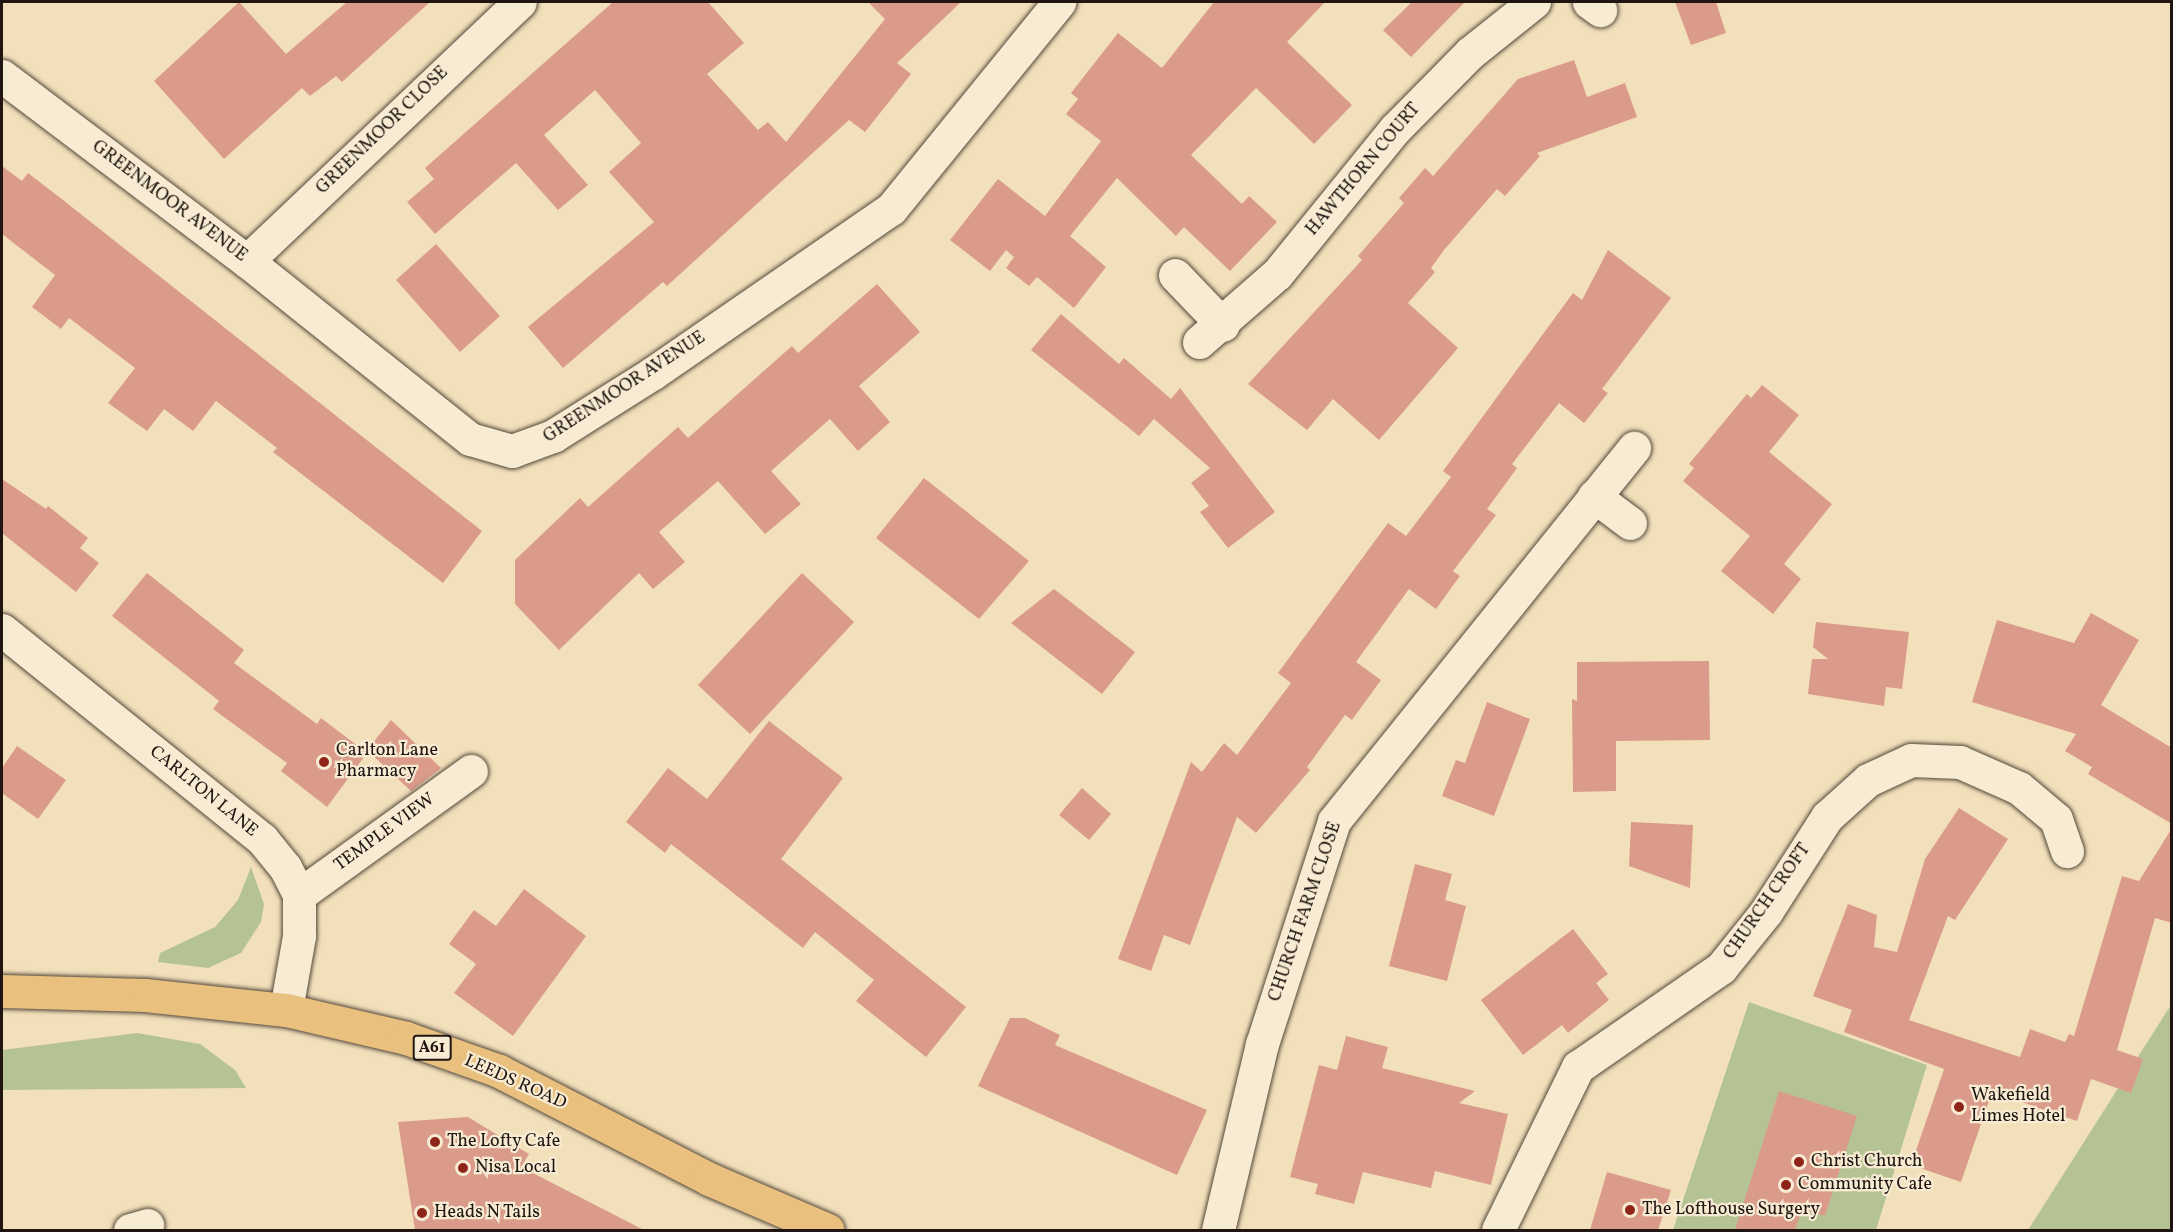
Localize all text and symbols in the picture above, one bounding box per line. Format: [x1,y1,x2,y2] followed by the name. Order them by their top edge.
[312,62,454,200] street label: GREENMOOR CLOSE
[1302,99,1426,241] street label: HAWTHORN COURT
[87,137,251,267] street label: GREENMOOR AVENUE
[540,327,710,449] street label: GREENMOOR AVENUE
[336,741,438,783] place label: Carlton Lane Pharmacy
[144,742,262,842] street label: CARLTON LANE
[317,755,331,769] marker: Carlton Lane Pharmacy
[330,789,440,877] street label: TEMPLE VIEW
[1265,819,1347,1005] street label: CHURCH FARM CLOSE
[1720,840,1816,964] street label: CHURCH CROFT
[412,1035,452,1061] road number: A61
[461,1051,569,1115] street label: LEEDS ROAD
[1971,1086,2065,1128] place label: Wakefield Limes Hotel
[1952,1100,1966,1114] marker: Wakefield Limes Hotel
[447,1131,561,1153] place label: The Lofty Cafe
[428,1135,442,1149] marker: The Lofty Cafe
[1811,1151,1923,1173] place label: Christ Church
[1792,1155,1806,1169] marker: Christ Church
[475,1157,556,1179] place label: Nisa Local
[456,1161,470,1175] marker: Nisa Local
[1798,1174,1933,1196] place label: Community Cafe
[1779,1178,1793,1192] marker: Community Cafe
[1642,1199,1820,1221] place label: The Lofthouse Surgery
[434,1202,540,1224] place label: Heads N Tails
[1623,1203,1637,1217] marker: The Lofthouse Surgery
[415,1206,429,1220] marker: Heads N Tails

